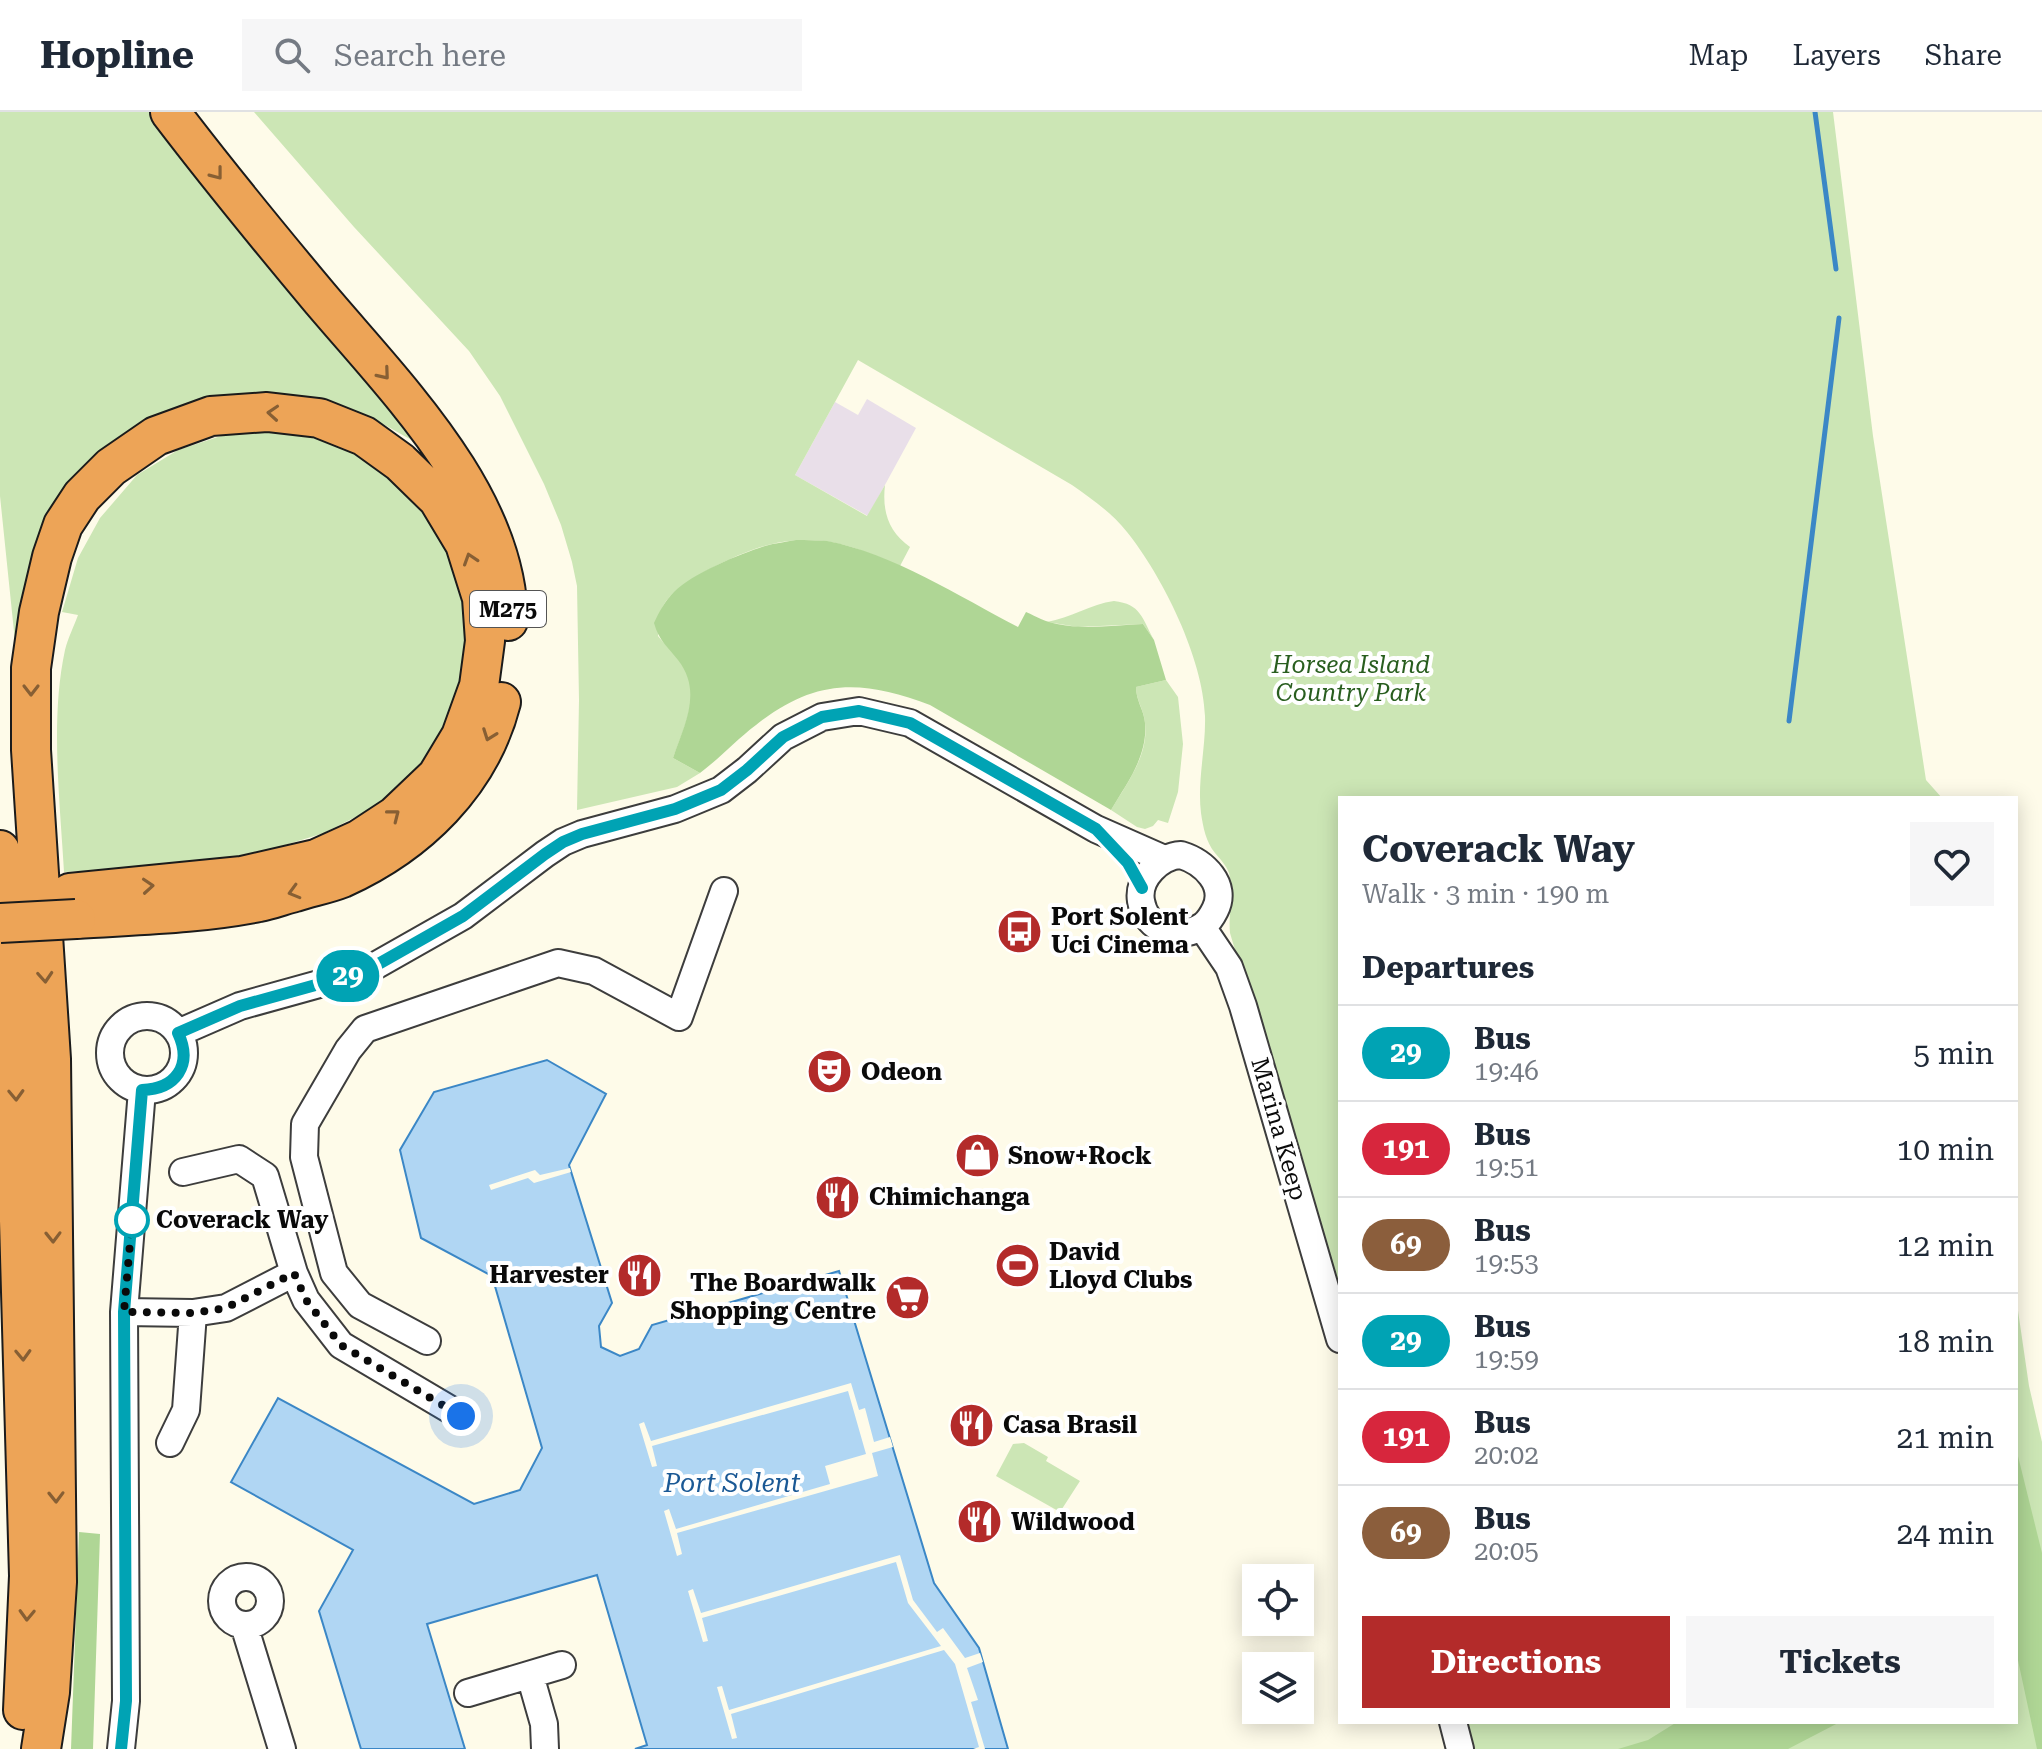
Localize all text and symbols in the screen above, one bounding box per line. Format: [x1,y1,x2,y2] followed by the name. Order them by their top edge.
[242,19,802,91] search box
[40,33,194,77] text: Hopline
[270,33,314,77] icon: search
[334,38,506,73] text: Search here
[1689,39,1748,72] text: Map
[1792,39,1881,72] text: Layers
[1925,39,2002,72] text: Share
[207,165,222,179] one-way arrow
[374,364,389,379] one-way arrow
[266,405,279,422] one-way arrow
[463,553,479,567] one-way arrow
[470,591,546,627] road number: M275
[1271,651,1430,707] park label: Horsea Island Country Park
[22,684,40,697] one-way arrow
[482,727,499,741] one-way arrow
[385,811,400,825] one-way arrow
[1910,822,1994,906] button: heart
[1362,827,1635,871] text: Coverack Way
[142,878,155,895] one-way arrow
[1362,879,1609,909] text: Walk · 3 min · 190 m
[288,883,302,899] one-way arrow
[1051,903,1189,959] place label: Port Solent Uci Cinema
[996,907,1044,955] bus stop icon: Port Solent Uci Cinema
[312,950,384,1002] line badge: 29
[1362,950,1534,985] text: Departures
[332,959,364,992] text: 29
[37,971,54,984] one-way arrow
[1474,1021,1531,1056] text: Bus
[1390,1036,1422,1069] text: 29
[1913,1036,1994,1071] text: 5 min
[806,1048,854,1096] theatre icon: Odeon
[1245,1055,1313,1203] street label: Marina Keep
[1474,1056,1539,1086] text: 19:46
[861,1058,942,1086] place label: Odeon
[7,1089,24,1102] one-way arrow
[1474,1117,1531,1152] text: Bus
[953,1132,1001,1180] shop icon: Snow+Rock
[1382,1132,1430,1165] text: 191
[1897,1132,1994,1167] text: 10 min
[1008,1142,1152,1170] place label: Snow+Rock
[1474,1152,1539,1182] text: 19:51
[814,1173,862,1221] restaurant icon: Chimichanga
[869,1183,1030,1211] place label: Chimichanga
[115,1203,149,1237] marker: Coverack Way
[156,1206,329,1234] place label: Coverack Way
[1474,1213,1531,1248] text: Bus
[1390,1228,1422,1261] text: 69
[1897,1228,1994,1263] text: 12 min
[44,1231,62,1244] one-way arrow
[1049,1238,1192,1294] place label: David Lloyd Clubs
[994,1242,1042,1290] sports icon: David Lloyd Clubs
[1474,1248,1539,1278] text: 19:53
[616,1251,664,1299] restaurant icon: Harvester
[489,1261,609,1289] place label: Harvester
[670,1269,876,1325] place label: The Boardwalk Shopping Centre
[883,1273,931,1321] supermarket icon: The Boardwalk Shopping Centre
[1474,1309,1531,1344] text: Bus
[1390,1324,1422,1357] text: 29
[1897,1324,1994,1359] text: 18 min
[1474,1344,1539,1374] text: 19:59
[14,1349,31,1362] one-way arrow
[441,1396,481,1436] your location
[948,1401,996,1449] restaurant icon: Casa Brasil
[1474,1405,1531,1440] text: Bus
[1003,1411,1137,1439] place label: Casa Brasil
[1382,1420,1430,1453] text: 191
[1897,1420,1994,1455] text: 21 min
[1474,1440,1539,1470] text: 20:02
[663,1468,801,1498] water label: Port Solent
[47,1491,65,1504] one-way arrow
[956,1498,1004,1546] restaurant icon: Wildwood
[1474,1501,1531,1536] text: Bus
[1011,1508,1135,1536] place label: Wildwood
[1390,1516,1422,1549] text: 69
[1897,1516,1994,1551] text: 24 min
[1474,1536,1539,1566] text: 20:05
[1242,1564,1314,1724] map controls
[1242,1564,1314,1636] button: locate
[19,1609,36,1622] one-way arrow
[1362,1616,1670,1708] button: Directions
[1686,1616,1994,1708] button: Tickets
[1242,1652,1314,1724] button: layers

